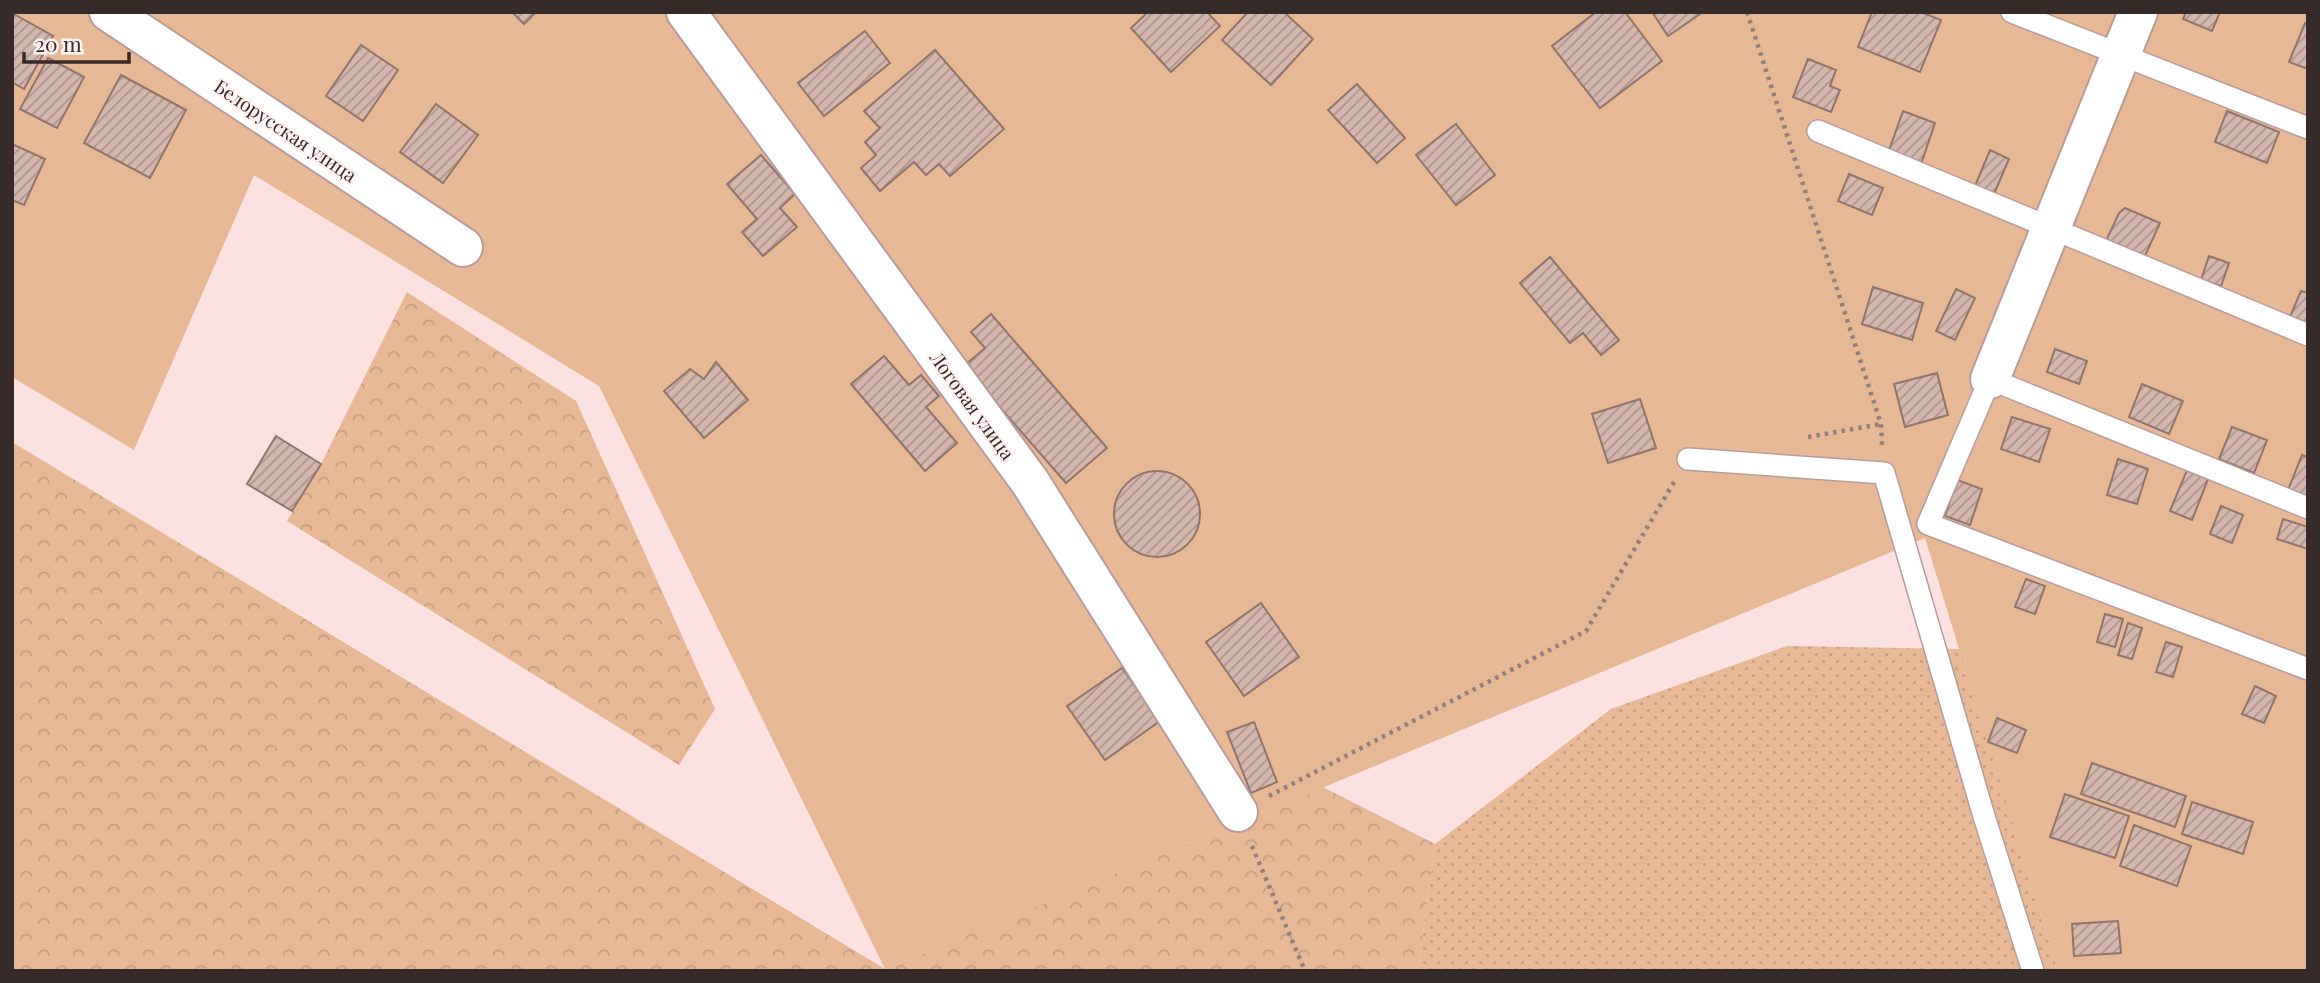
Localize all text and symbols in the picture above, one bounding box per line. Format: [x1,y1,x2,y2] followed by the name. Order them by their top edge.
[24,21,130,65] scale bar
[35,29,82,57] text: 20 m
[210,73,363,188] street label: Белорусская улица
[924,345,1022,465] street label: Логовая улица

